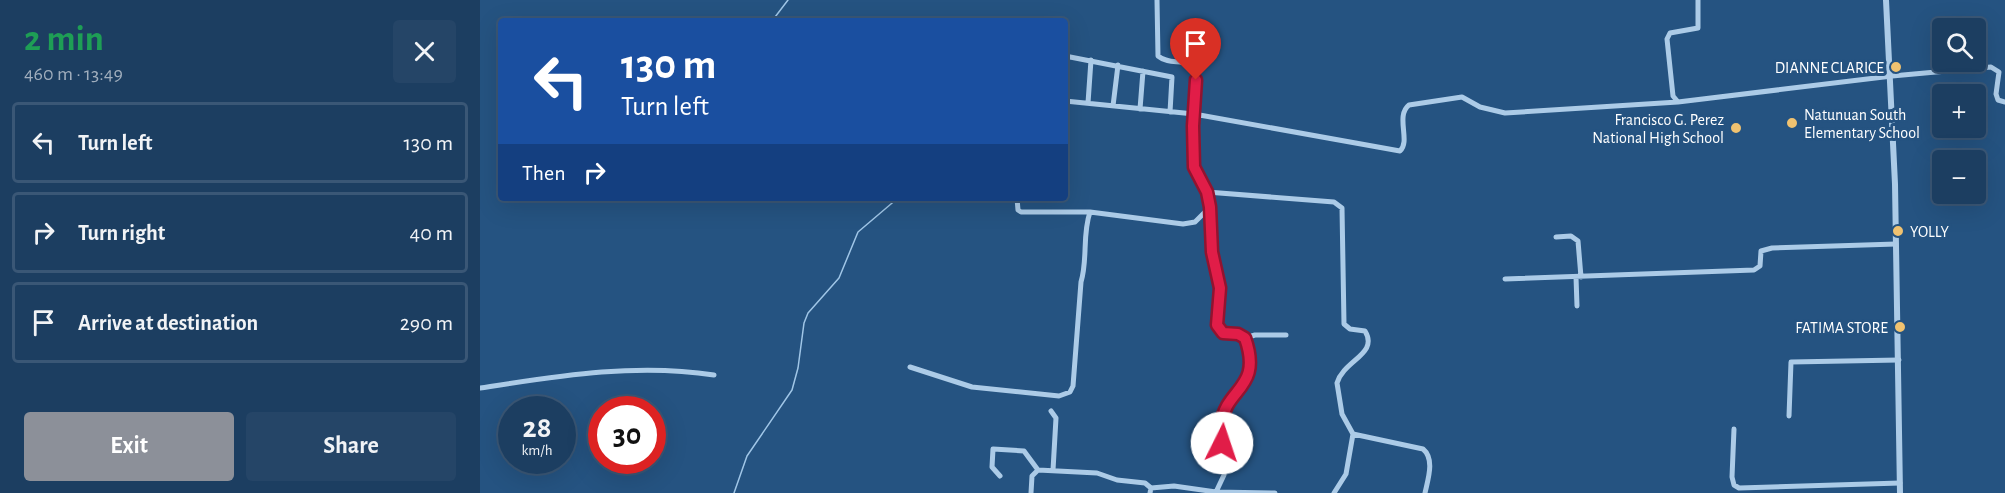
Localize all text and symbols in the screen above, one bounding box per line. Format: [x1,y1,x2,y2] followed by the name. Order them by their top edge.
[1170,18,1221,80] pin
[1932,18,1986,204] map controls
[1932,18,1986,72] button: search
[393,20,456,83] button: close
[24,21,104,57] text: 2 min
[1179,27,1212,60] icon: arrive
[522,42,600,120] icon: left
[621,44,716,86] text: 130 m
[1775,60,1884,76] place label: DIANNE CLARICE
[1889,60,1903,74] marker: DIANNE CLARICE
[24,64,123,84] text: 460 m · 13:49
[1932,84,1986,138] button: +
[621,93,709,120] text: Turn left
[1804,107,1920,142] place label: Natunuan South Elementary School
[1592,112,1724,146] place label: Francisco G. Perez National High School
[1785,116,1799,130] marker: Natunuan South Elementary School
[1729,121,1743,135] marker: Francisco G. Perez National High School
[27,126,60,159] icon: left
[78,132,152,154] text: Turn left
[404,132,453,154] text: 130 m
[1932,150,1986,204] button: −
[578,156,611,189] icon: right
[522,162,566,184] text: Then
[27,216,60,249] icon: right
[78,222,165,244] text: Turn right
[410,222,453,244] text: 40 m
[1891,224,1905,238] marker: YOLLY
[1910,224,1950,240] place label: YOLLY
[27,306,60,339] icon: arrive
[78,312,258,334] text: Arrive at destination
[400,312,453,334] text: 290 m
[1795,320,1888,336] place label: FATIMA STORE
[1893,320,1907,334] marker: FATIMA STORE
[588,396,666,474] speed limit sign: 30
[1190,411,1254,475] position arrow
[24,412,234,481] button: Exit
[246,412,456,481] button: Share
[523,413,551,443] text: 28
[522,443,552,458] text: km/h

